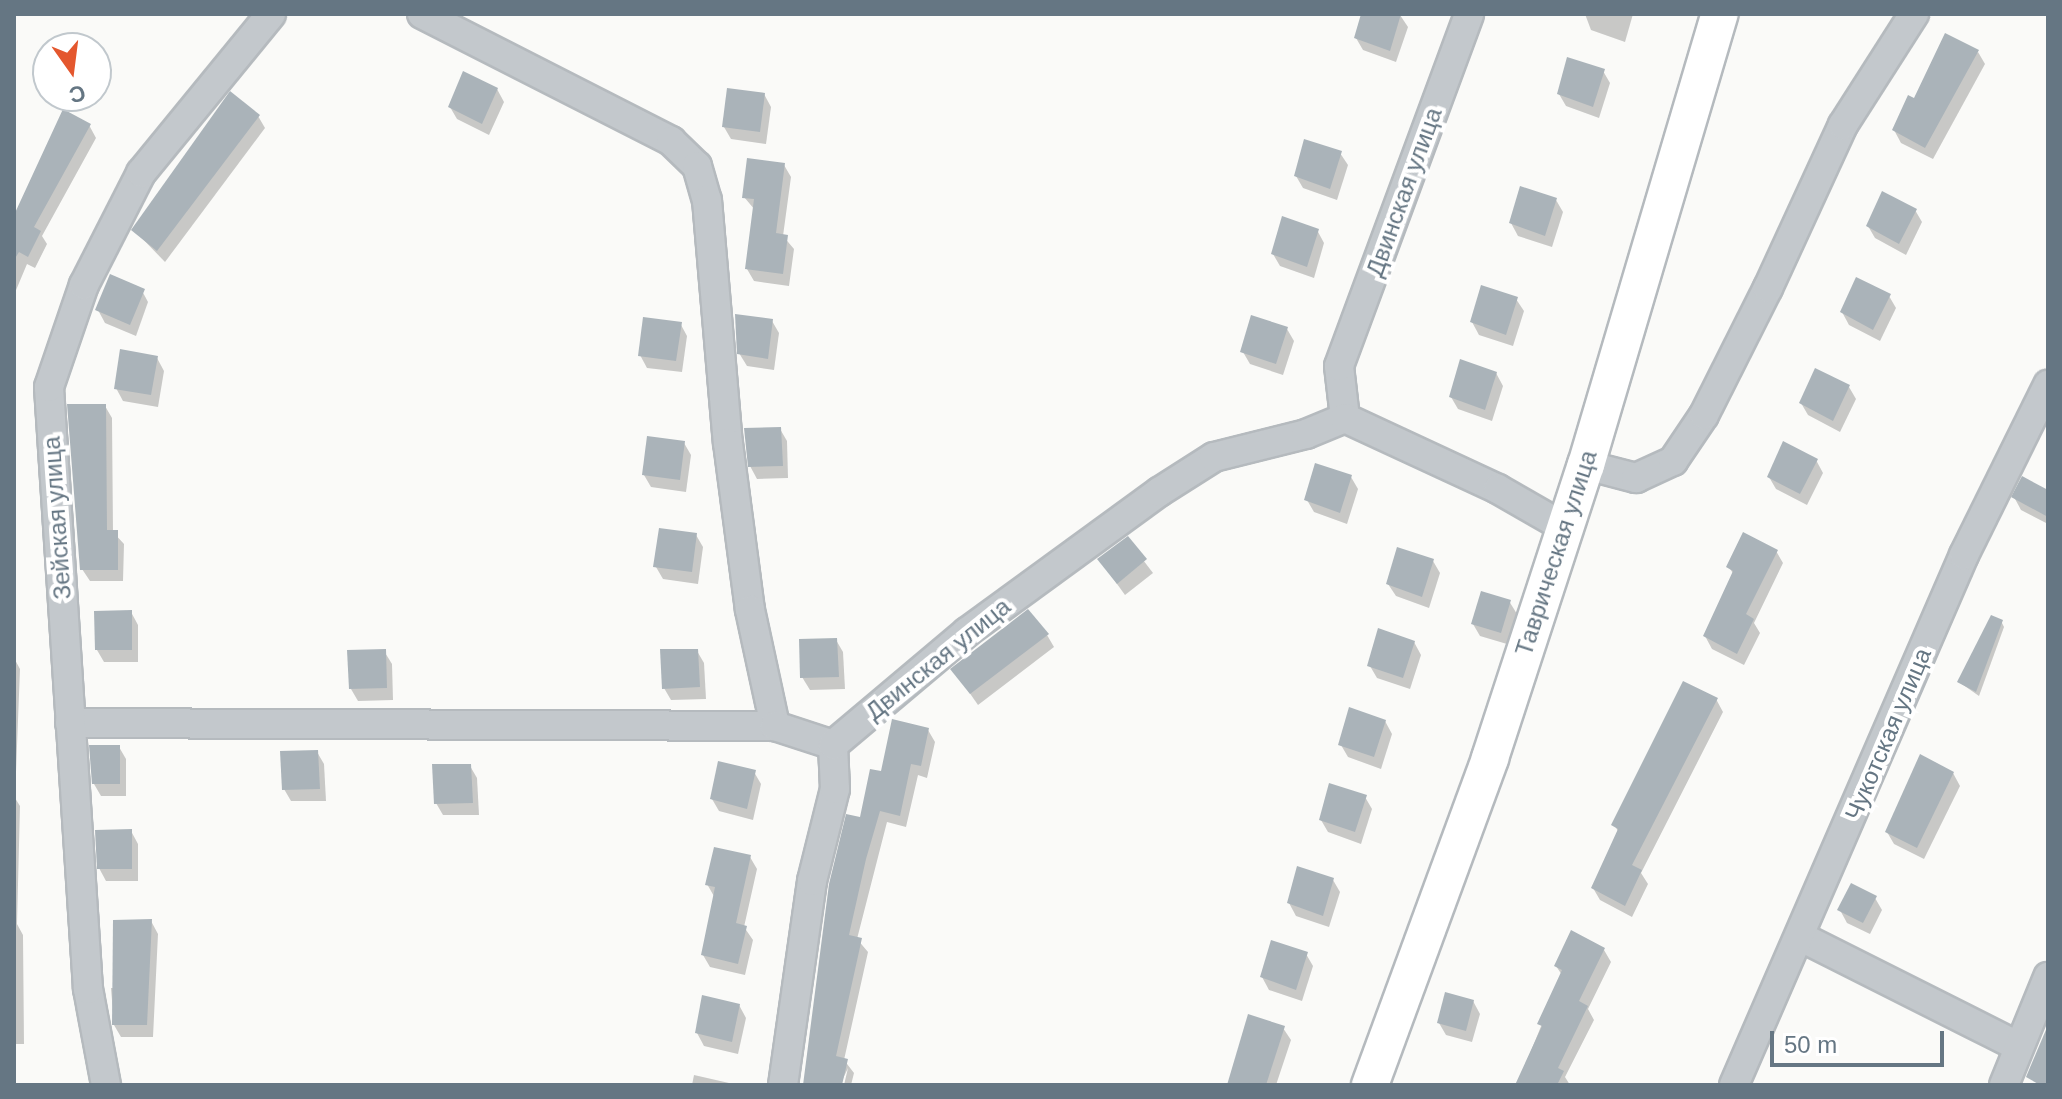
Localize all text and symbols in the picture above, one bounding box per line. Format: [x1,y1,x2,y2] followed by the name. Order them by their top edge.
[32,32,112,112] north arrow
[67,80,88,108] text: С
[1360,104,1448,280] street label: Двинская улица
[37,436,77,600] street label: Зейская улица
[1509,447,1603,659] street label: Таврическая улица
[860,592,1016,726] street label: Двинская улица
[1839,644,1937,824] street label: Чукотская улица
[1774,1015,1948,1065] scale bar
[1784,1031,1837,1058] text: 50 m

